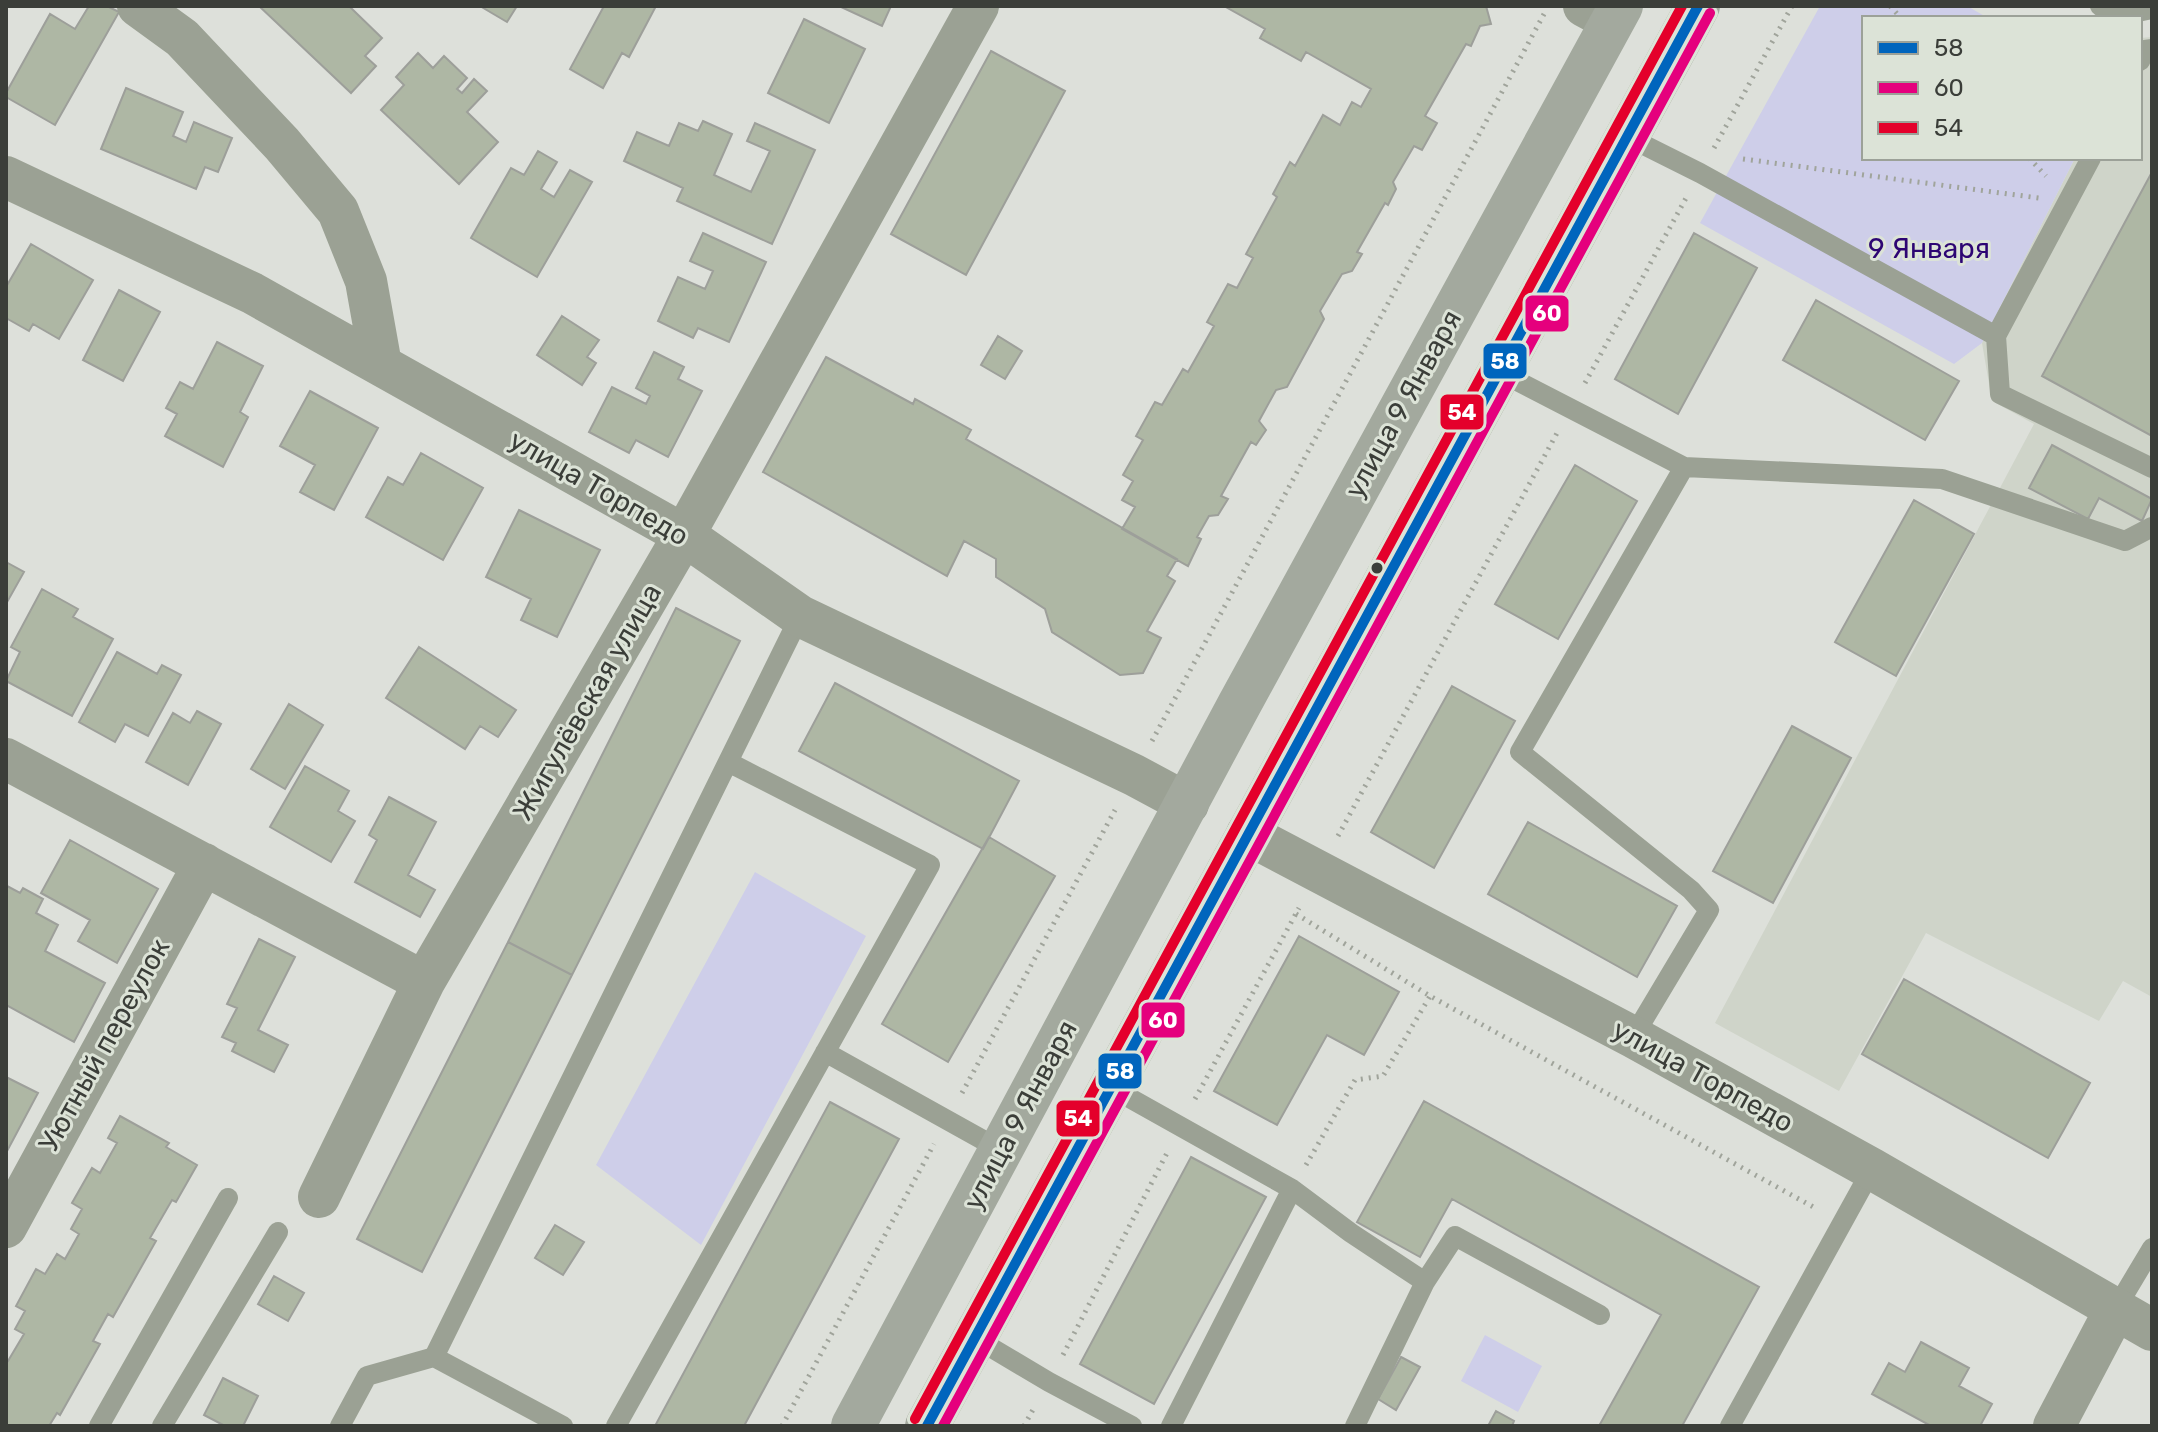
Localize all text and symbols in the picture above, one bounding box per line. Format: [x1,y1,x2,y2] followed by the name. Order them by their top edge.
[1862,16,2142,160] legend
[1934,34,1964,62] text: 58
[1934,74,1964,102] text: 60
[1934,114,1963,142] text: 54
[1868,232,1990,265] park label: 9 Января
[1524,294,1570,333] line badge: 60
[1532,300,1562,327] text: 60
[1338,304,1468,504] street label: улица 9 Января
[1482,342,1528,380] line badge: 58
[1490,348,1520,375] text: 58
[1439,393,1485,431] line badge: 54
[1447,399,1477,426] text: 54
[503,423,695,553] street label: улица Торпедо
[1369,560,1385,576] unlabelled marker
[506,578,668,826] street label: Жигулёвская улица
[32,933,176,1157] street label: Уютный переулок
[1140,1001,1186,1039] line badge: 60
[1148,1007,1178,1034] text: 60
[1607,1013,1799,1139] street label: улица Торпедо
[956,1015,1084,1215] street label: улица 9 Января
[1097,1052,1143,1090] line badge: 58
[1105,1058,1135,1085] text: 58
[1055,1099,1101,1138] line badge: 54
[1063,1105,1093,1132] text: 54

